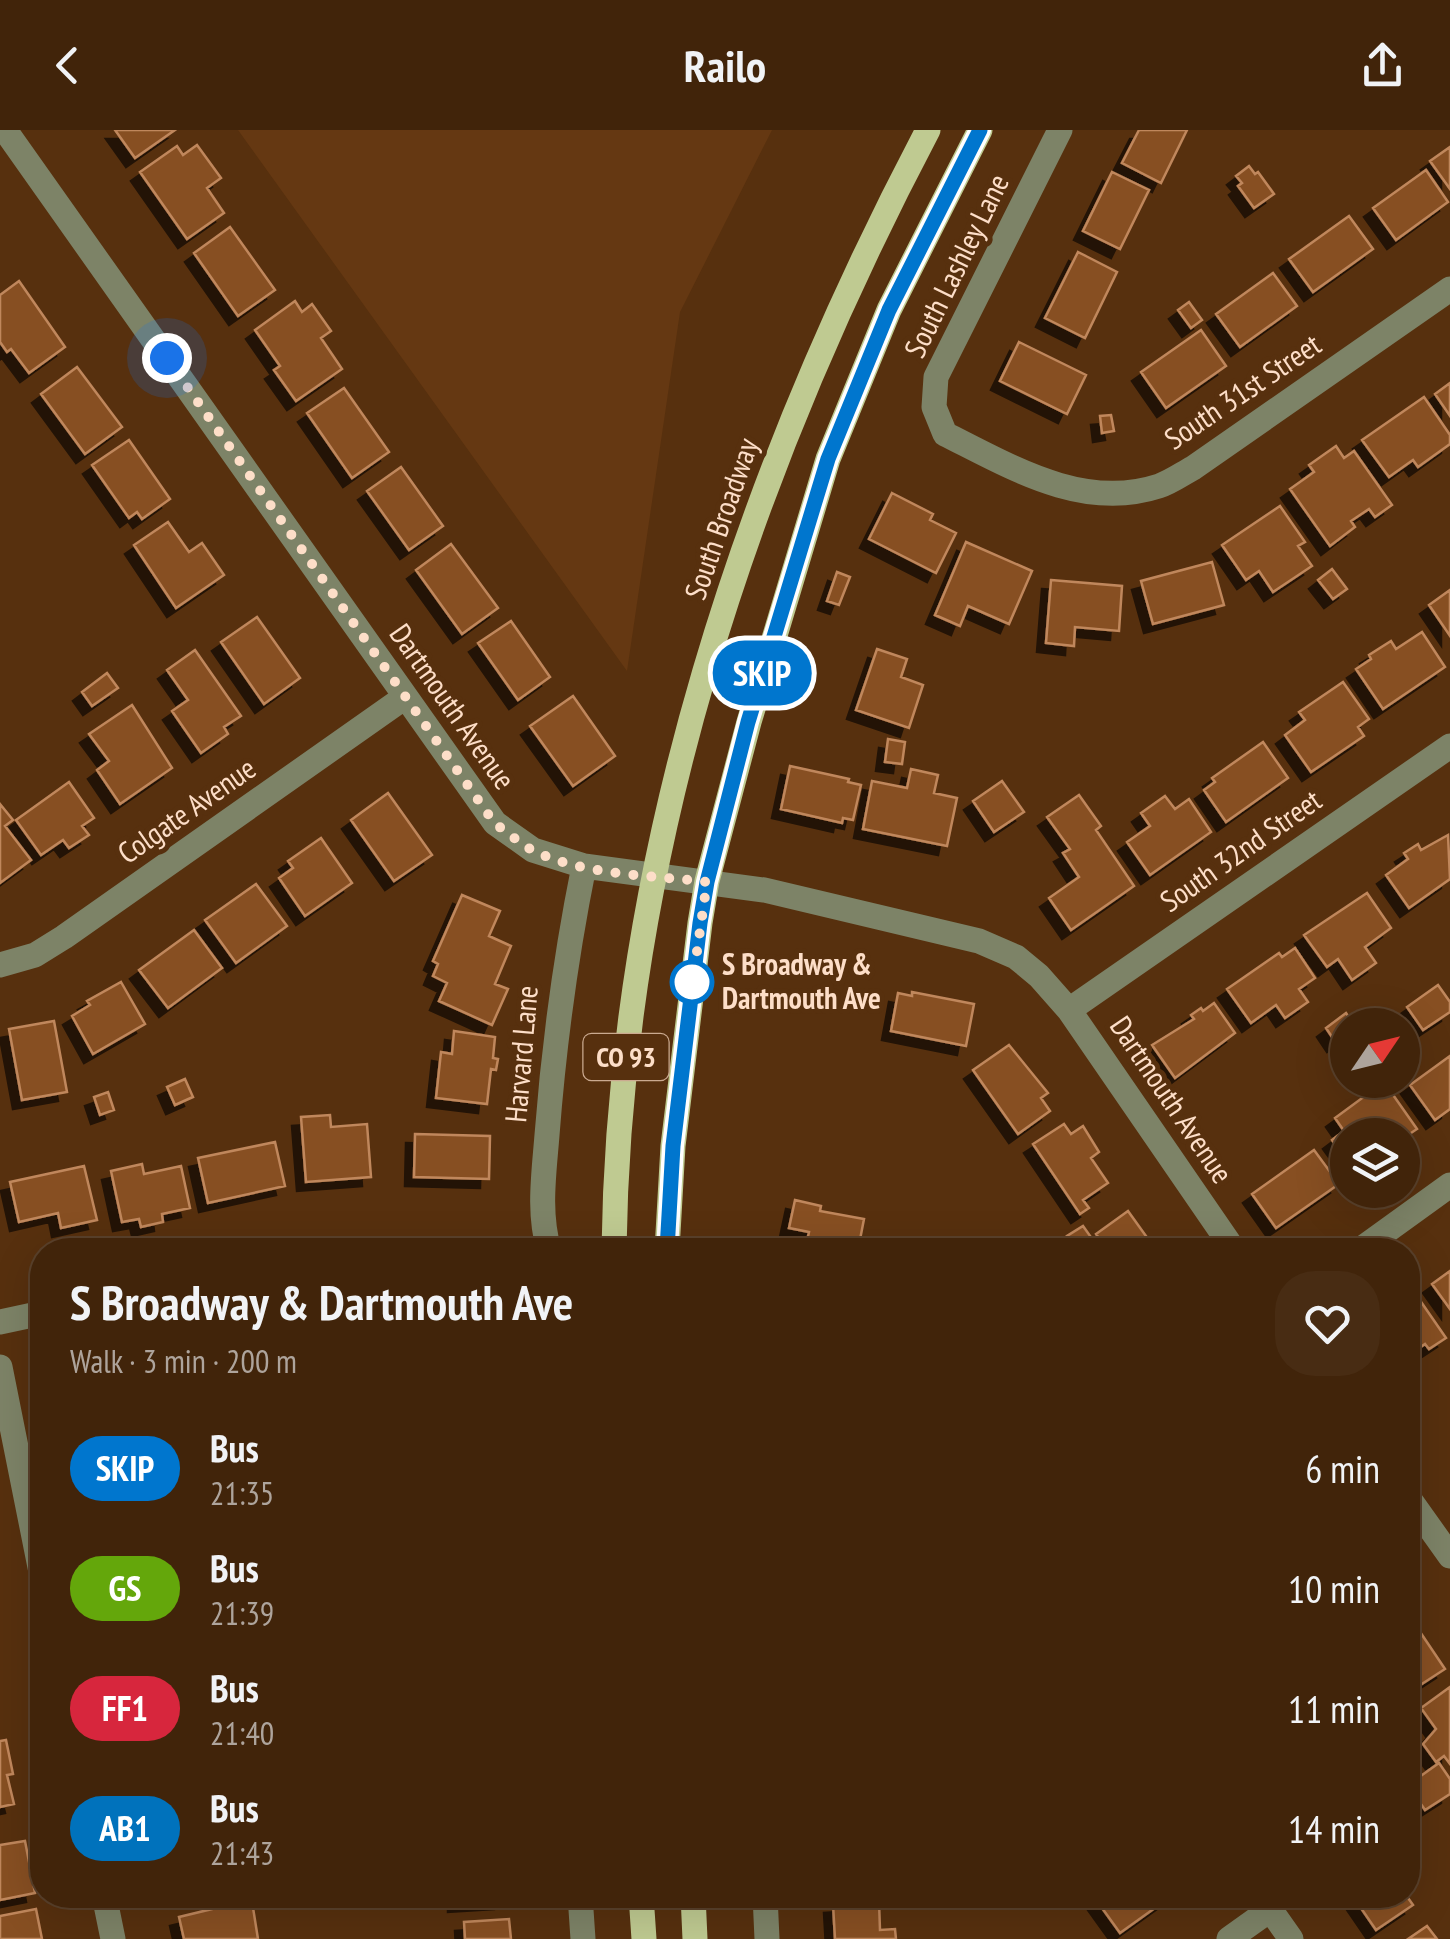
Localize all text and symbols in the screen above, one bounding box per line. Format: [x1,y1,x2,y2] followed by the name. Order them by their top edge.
[684,36,766,94] text: Railo
[40,38,95,93] icon: back
[1355,38,1410,93] icon: share
[894,167,1017,363] street label: South Lashley Lane
[1156,324,1328,457] street label: South 31st Street
[142,333,192,383] your location
[675,432,767,604] street label: South Broadway
[382,616,525,797] street label: Dartmouth Avenue
[692,640,832,706] line badge: SKIP
[733,650,791,696] text: SKIP
[110,748,263,872] street label: Colgate Avenue
[1152,779,1329,920] street label: South 32nd Street
[722,944,881,1017] place label: S Broadway & Dartmouth Ave
[671,961,713,1003] marker: S Broadway & Dartmouth Ave
[495,984,546,1124] street label: Harvard Lane
[1102,1008,1242,1190] street label: Dartmouth Avenue
[1330,1008,1420,1098] north arrow
[1330,1008,1420,1208] map controls
[584,1034,668,1080] road number: CO 93
[1330,1118,1420,1208] button: layers
[70,1271,573,1333] text: S Broadway & Dartmouth Ave
[1275,1271,1380,1376] button: heart
[70,1340,297,1382] text: Walk · 3 min · 200 m
[210,1423,259,1472] text: Bus
[1305,1444,1380,1493] text: 6 min
[96,1445,154,1491] text: SKIP
[210,1472,274,1514] text: 21:35
[210,1543,259,1592] text: Bus
[1288,1564,1380,1613] text: 10 min
[109,1565,141,1611] text: GS
[210,1592,274,1634] text: 21:39
[210,1663,259,1712] text: Bus
[1288,1684,1380,1733] text: 11 min
[102,1685,148,1731] text: FF1
[210,1712,274,1754] text: 21:40
[210,1783,259,1832] text: Bus
[1288,1804,1380,1853] text: 14 min
[99,1805,151,1851] text: AB1
[210,1832,274,1874] text: 21:43

